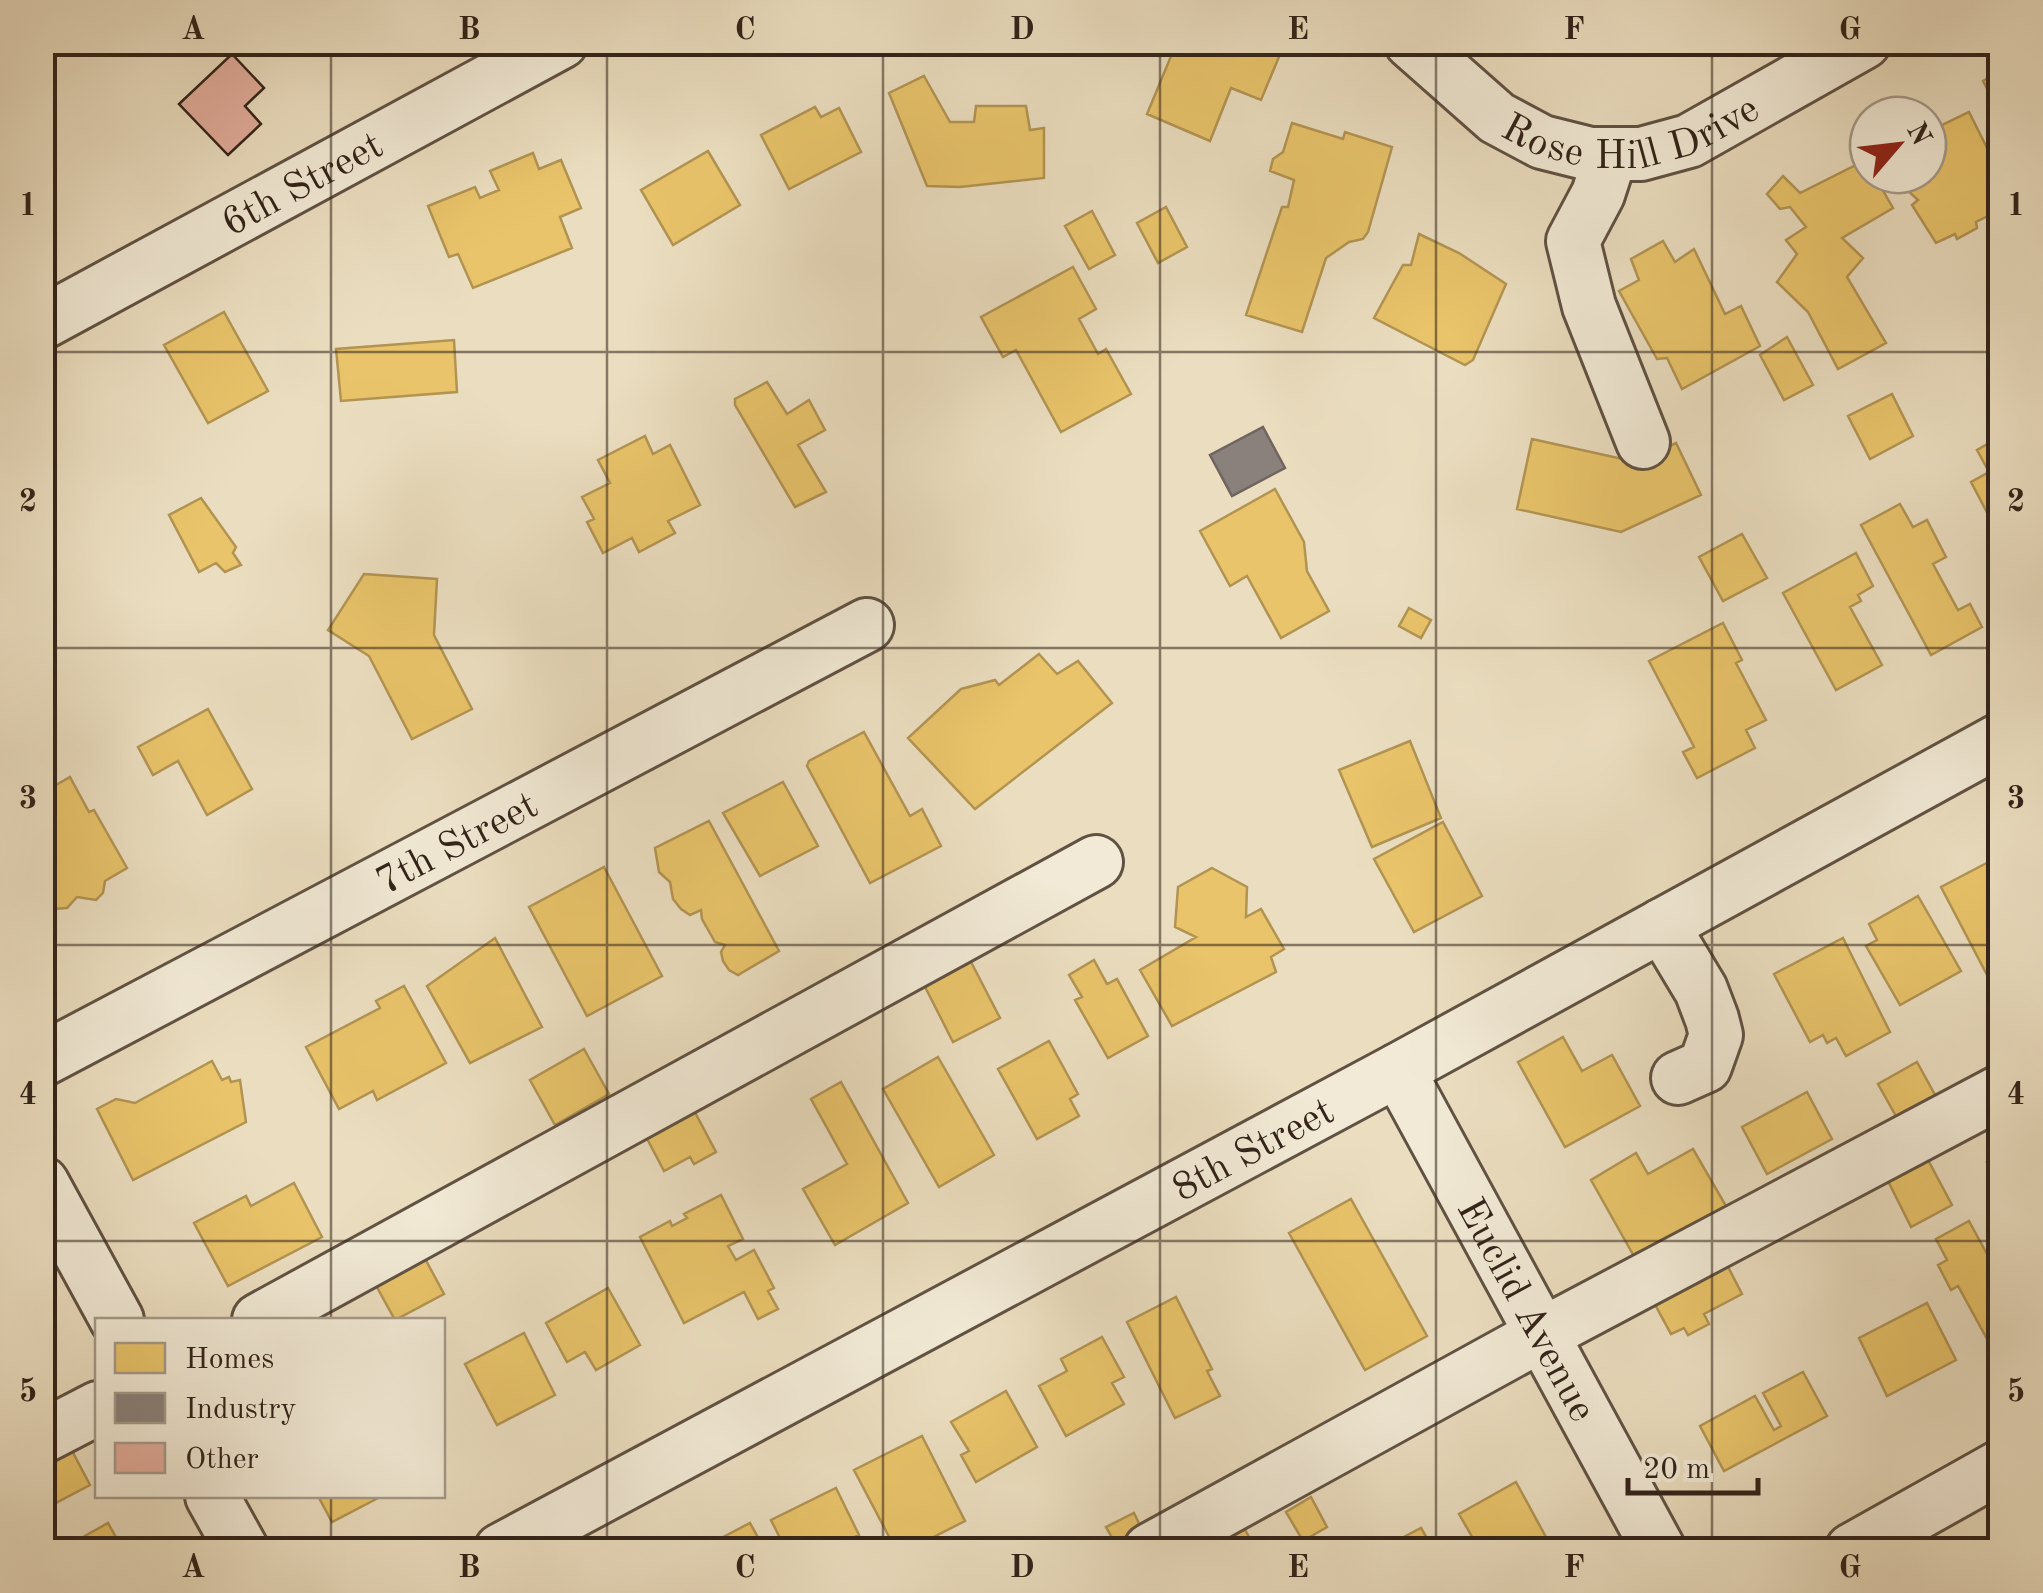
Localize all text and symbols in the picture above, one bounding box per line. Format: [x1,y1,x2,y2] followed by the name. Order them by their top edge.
[181,15,205,47] text: A
[458,15,480,47] text: B
[734,15,756,47] text: C
[1009,15,1035,47] text: D
[1287,15,1309,47] text: E
[1563,15,1585,47] text: F
[1838,15,1862,47] text: G
[1494,90,1766,178] street label: Rose Hill Drive
[1848,95,1948,195] north arrow
[1900,119,1935,151] text: N
[216,127,390,246] street label: 6th Street
[19,191,37,223] text: 1
[2007,191,2025,223] text: 1
[19,487,37,519] text: 2
[2007,487,2025,519] text: 2
[19,784,37,816] text: 3
[2007,784,2025,816] text: 3
[371,786,545,904] street label: 7th Street
[19,1080,37,1112] text: 4
[2007,1080,2025,1112] text: 4
[1167,1092,1341,1211] street label: 8th Street
[1448,1193,1601,1429] street label: Euclid Avenue
[95,1318,445,1498] legend
[185,1345,274,1375] text: Homes
[19,1377,37,1409] text: 5
[2007,1377,2025,1409] text: 5
[185,1395,297,1425] text: Industry
[1628,1433,1758,1495] scale bar
[185,1445,259,1475] text: Other
[1643,1455,1710,1485] text: 20 m
[181,1553,205,1585] text: A
[458,1553,480,1585] text: B
[734,1553,756,1585] text: C
[1009,1553,1035,1585] text: D
[1287,1553,1309,1585] text: E
[1563,1553,1585,1585] text: F
[1838,1553,1862,1585] text: G

